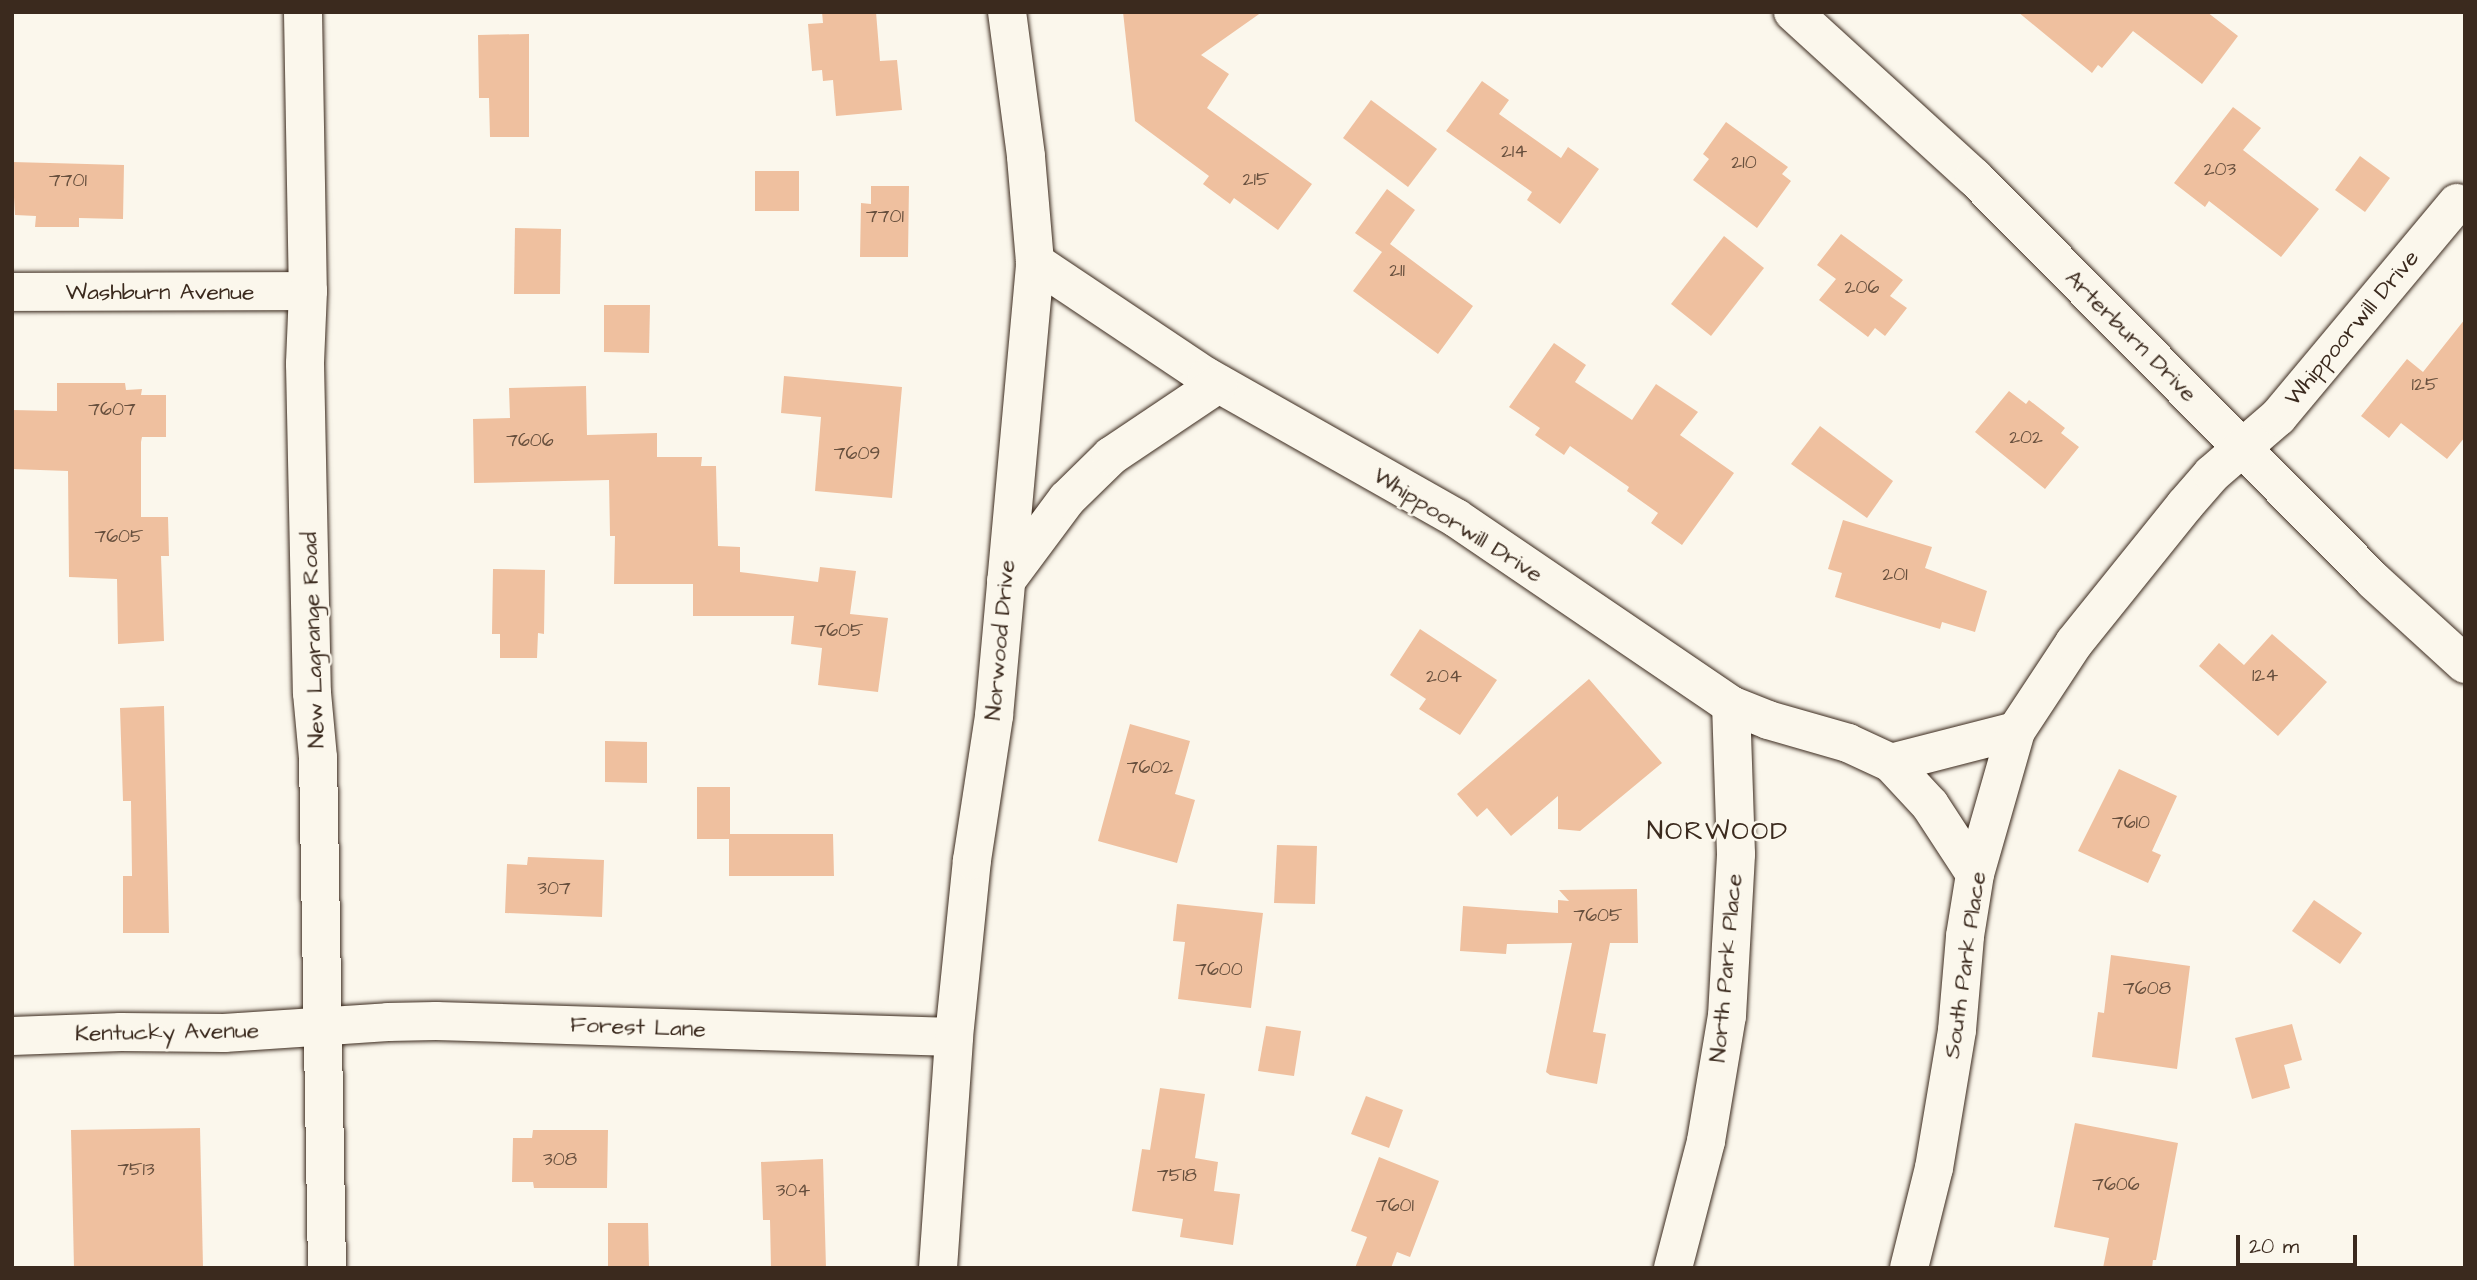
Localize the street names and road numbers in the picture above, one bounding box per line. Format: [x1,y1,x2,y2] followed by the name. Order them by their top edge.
[2279,245,2425,411] street label: Whippoorwill Drive
[2059,264,2203,408] street label: Arterburn Drive
[66,278,254,306] street label: Washburn Avenue
[1368,462,1548,588] street label: Whippoorwill Drive
[295,531,331,749] street label: New Lagrange Road
[979,559,1021,721] street label: Norwood Drive
[1938,870,1992,1060] street label: South Park Place
[1704,872,1748,1064] street label: North Park Place
[570,1011,706,1043] street label: Forest Lane
[75,1017,259,1047] street label: Kentucky Avenue

